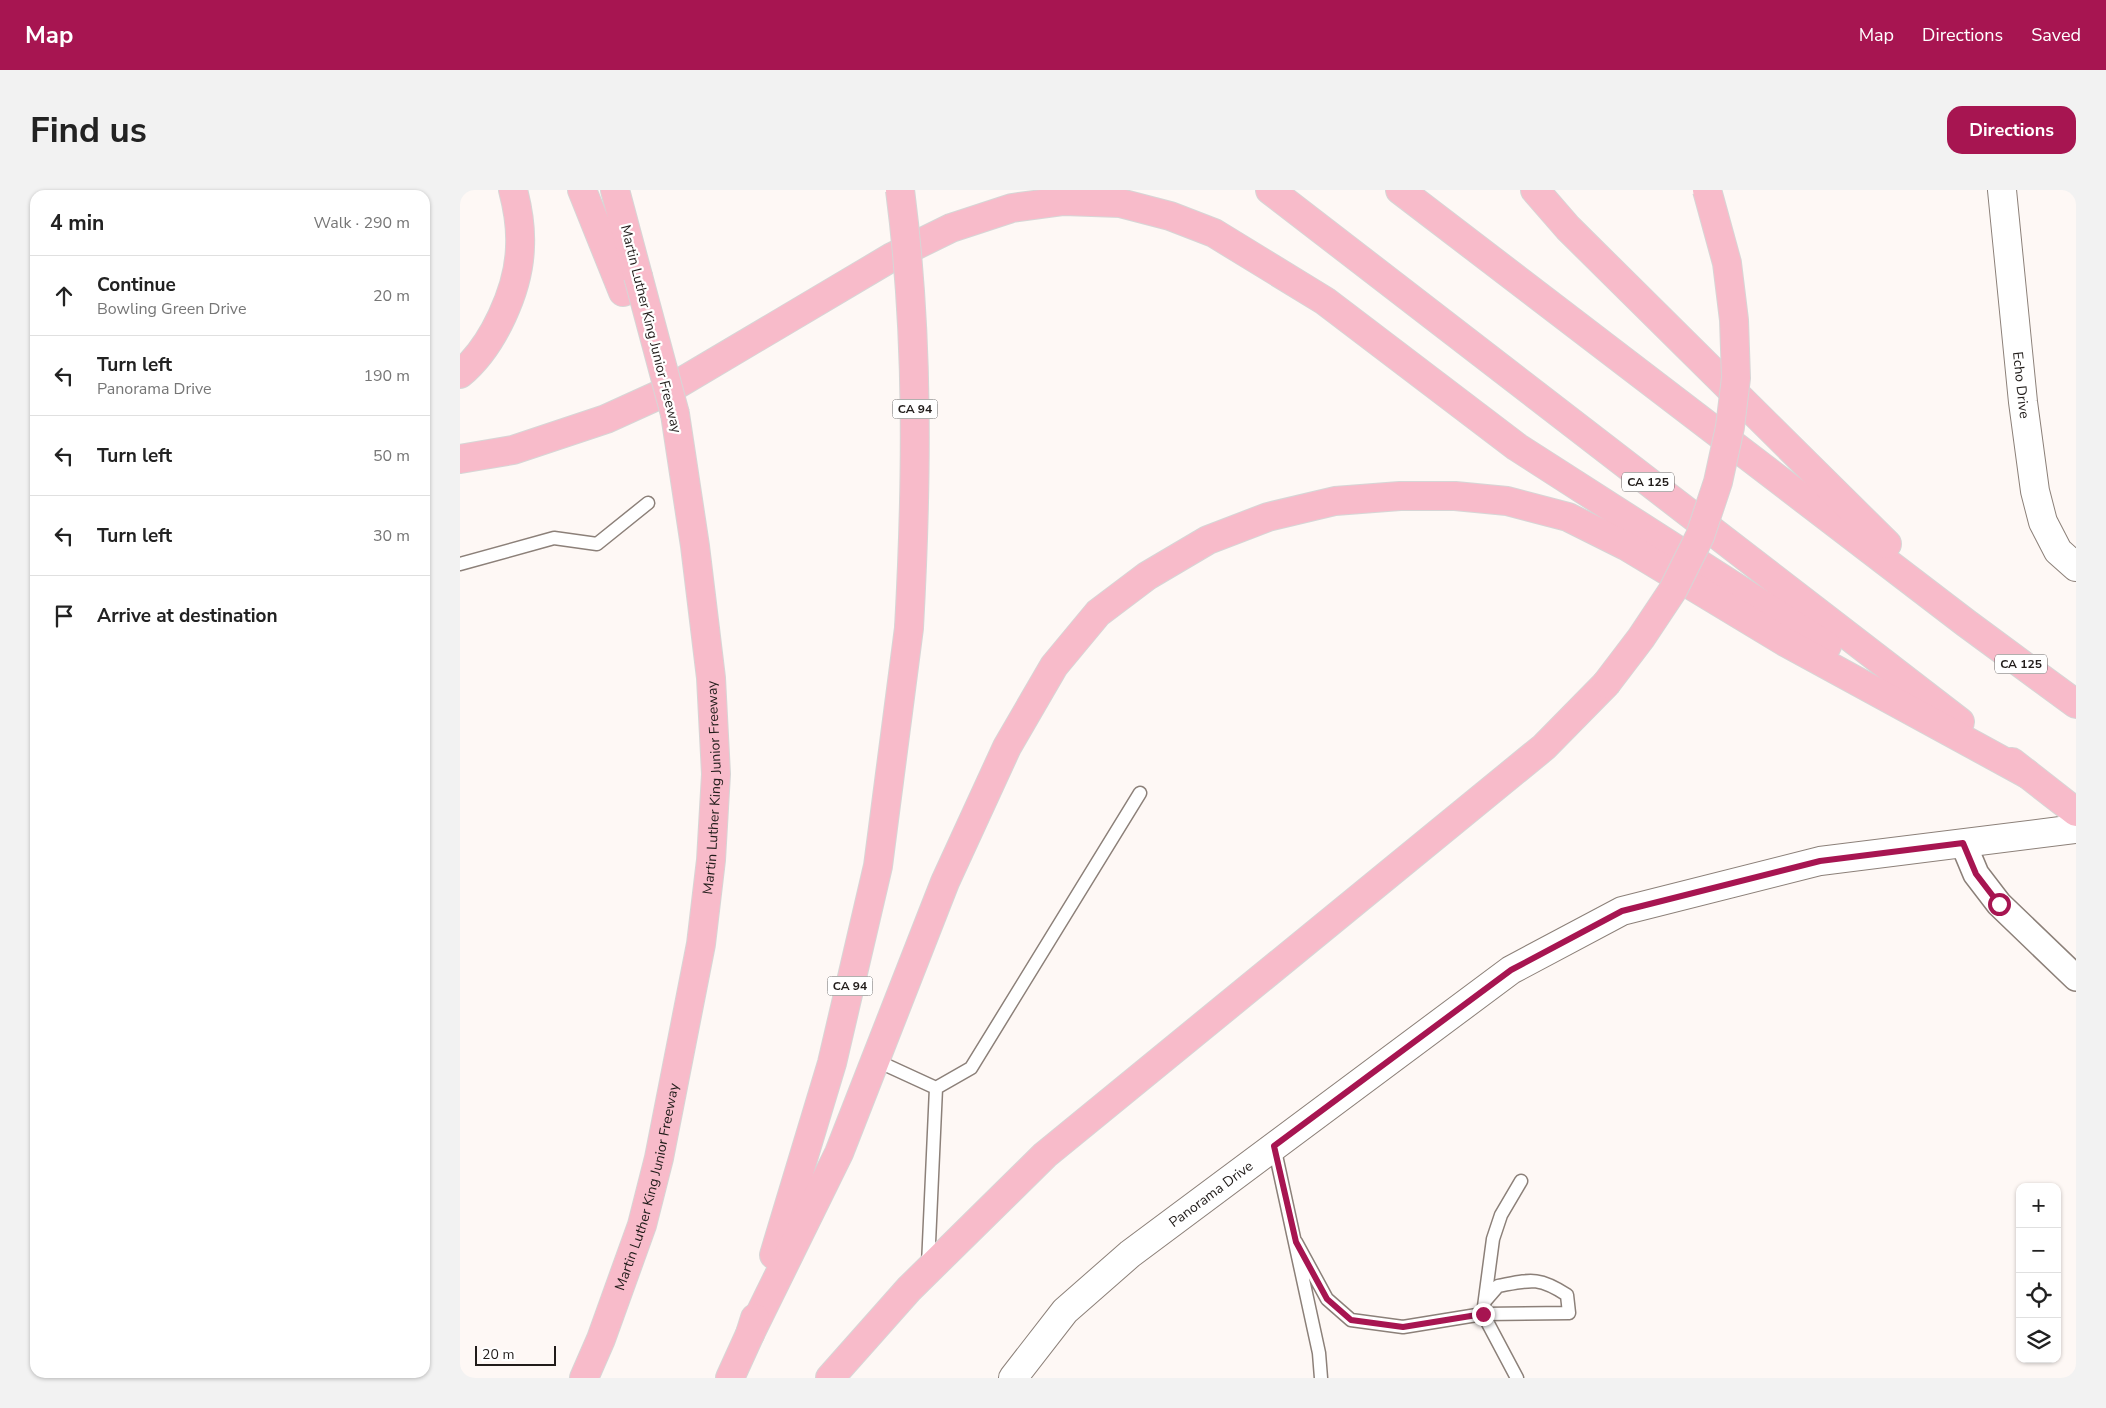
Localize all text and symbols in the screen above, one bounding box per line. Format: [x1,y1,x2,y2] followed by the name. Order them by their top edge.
[25,19,73,51] text: Map
[1859,23,1894,47] text: Map
[1922,23,2003,47] text: Directions
[2031,23,2081,47] text: Saved
[1947,106,2076,154] button: Directions
[30,107,147,154] text: Find us
[50,209,104,237] text: 4 min
[314,212,410,234] text: Walk · 290 m
[616,223,686,436] street label: Martin Luther King Junior Freeway
[97,272,176,298] text: Continue
[50,282,78,310] icon: ahead
[373,285,410,307] text: 20 m
[97,298,247,320] text: Bowling Green Drive
[2009,351,2035,420] street label: Echo Drive
[97,352,172,378] text: Turn left
[50,362,78,390] icon: left
[363,365,410,387] text: 190 m
[97,378,212,400] text: Panorama Drive
[892,400,938,418] road number: CA 94
[50,442,78,470] icon: left
[97,443,172,469] text: Turn left
[373,445,410,467] text: 50 m
[1622,472,1674,492] road number: CA 125
[50,522,78,550] icon: left
[97,523,172,549] text: Turn left
[373,525,410,547] text: 30 m
[50,602,78,630] icon: arrive
[97,603,278,629] text: Arrive at destination
[1995,654,2047,674] road number: CA 125
[697,679,726,895] street label: Martin Luther King Junior Freeway
[1988,893,2011,916] route start
[828,976,872,996] road number: CA 94
[610,1081,683,1293] street label: Martin Luther King Junior Freeway
[1165,1156,1257,1231] street label: Panorama Drive
[2016,1183,2061,1363] map controls
[2016,1183,2061,1228] button: +
[2016,1228,2061,1273] button: −
[2016,1273,2061,1318] button: locate
[1472,1303,1495,1326] route end
[2016,1318,2061,1363] button: layers
[475,1343,556,1366] scale bar
[482,1345,514,1364] text: 20 m

